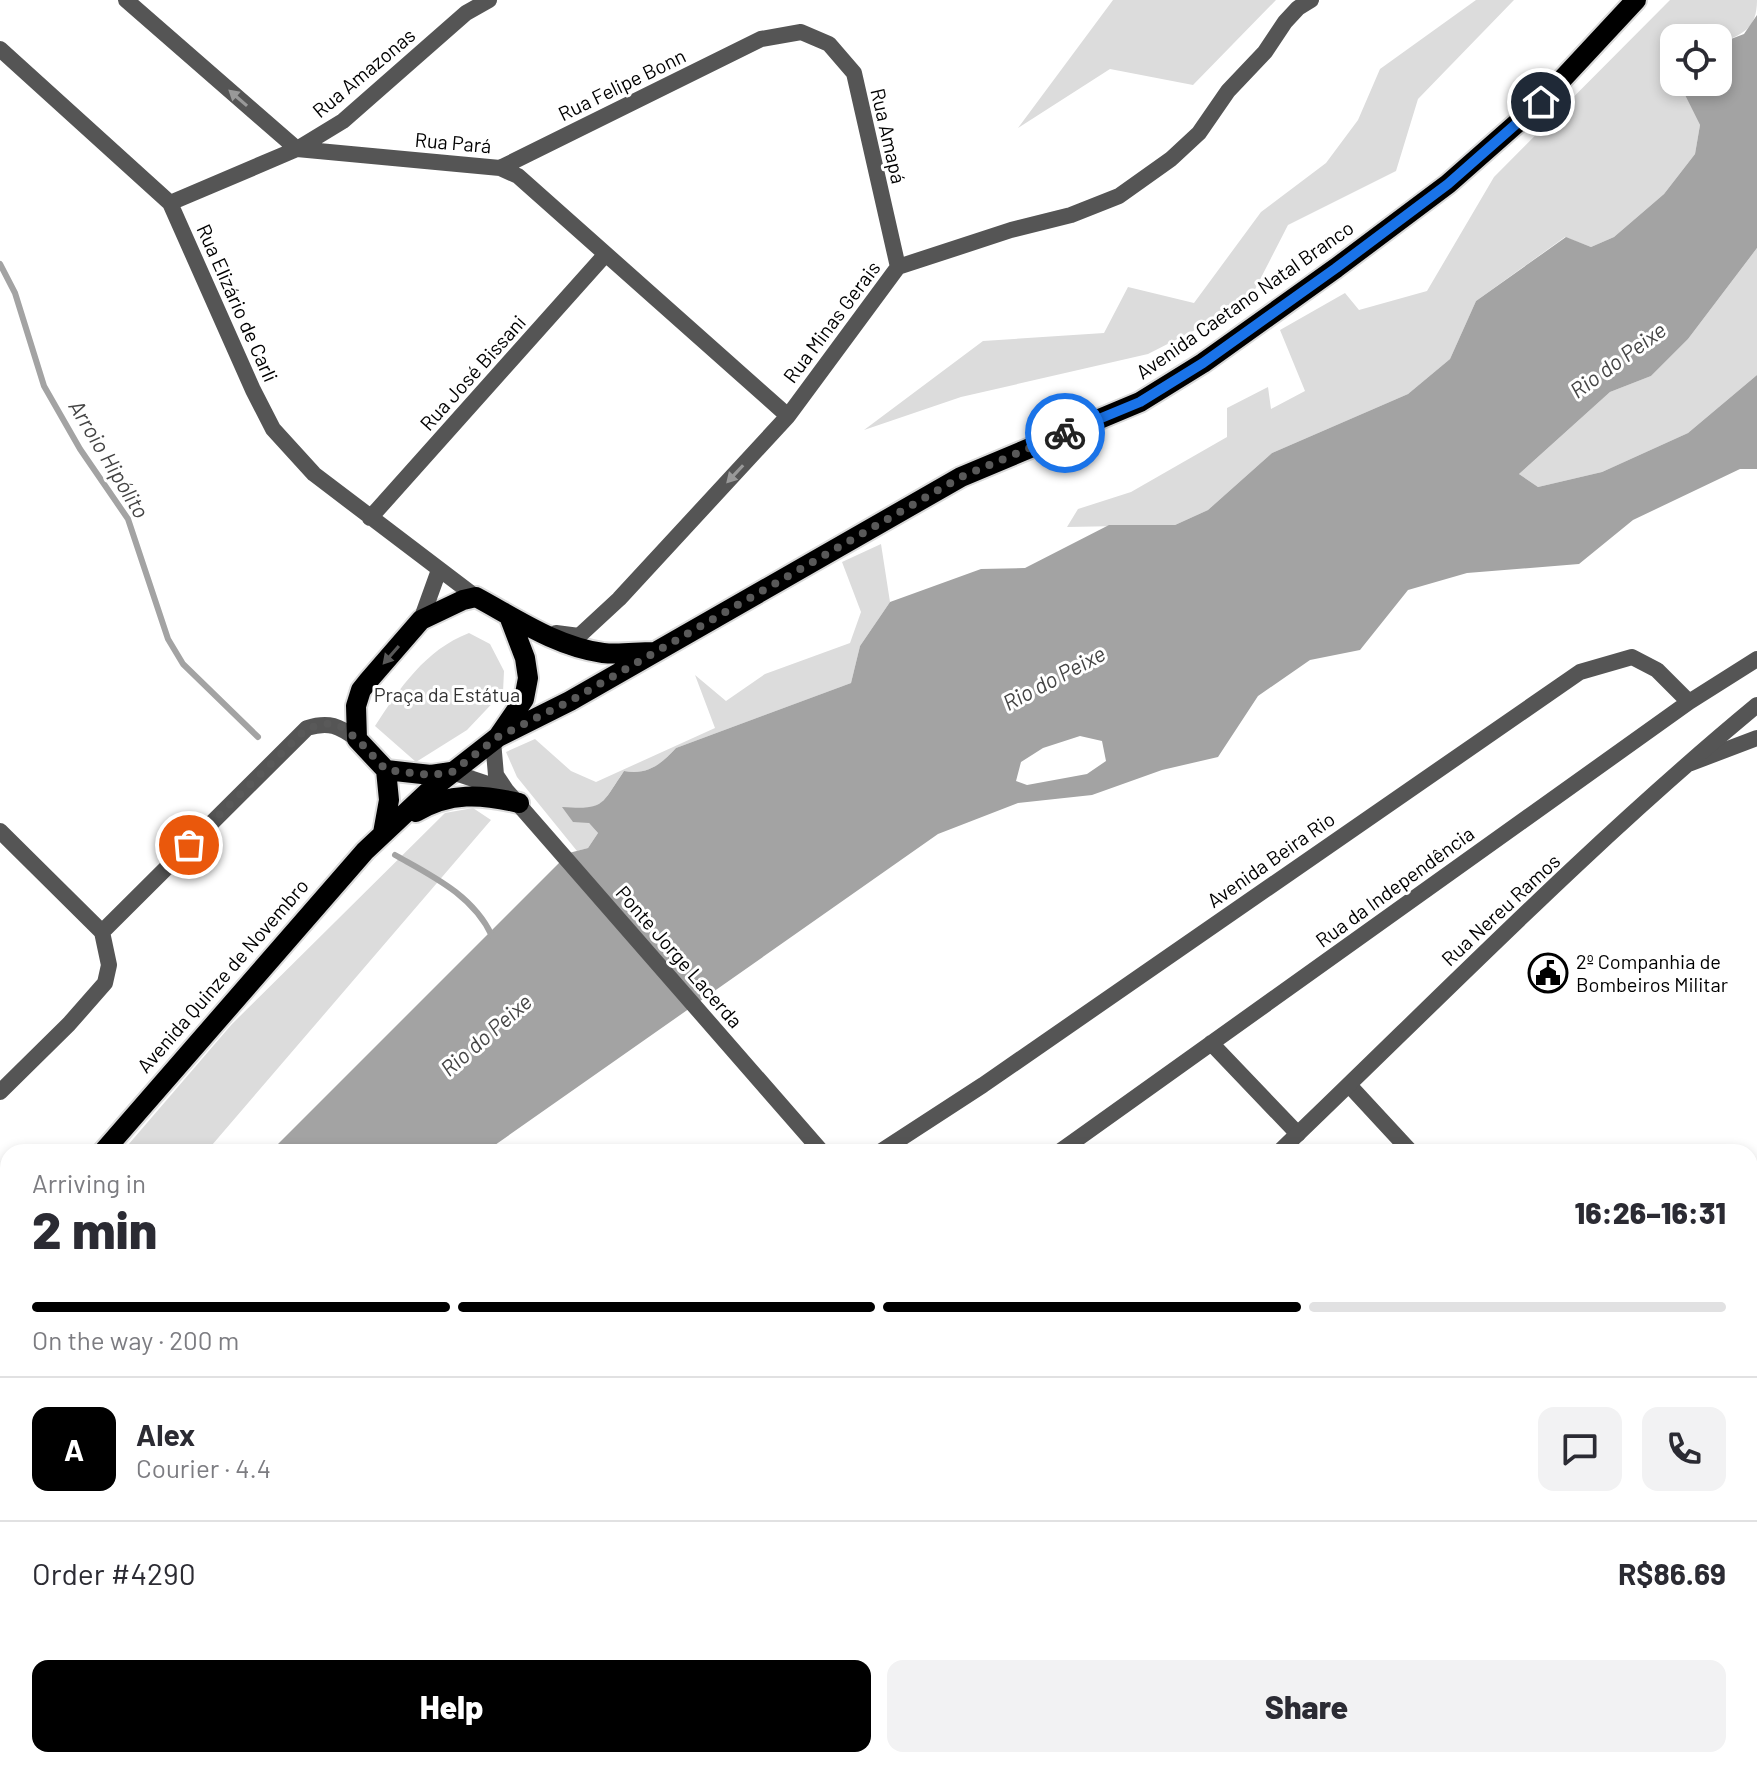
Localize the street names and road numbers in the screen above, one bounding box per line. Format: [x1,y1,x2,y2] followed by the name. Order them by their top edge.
[307,22,420,122] street label: Rua Amazonas
[554,43,689,125] street label: Rua Felipe Bonn
[866,86,912,186] street label: Rua Amapá
[414,127,492,157] street label: Rua Pará
[1131,215,1358,384] street label: Avenida Caetano Natal Branco
[192,220,283,385] street label: Rua Elizário de Carli
[778,256,885,387] street label: Rua Minas Gerais
[414,310,530,435] street label: Rua José Bissani
[1202,806,1339,912] street label: Avenida Beira Rio
[1311,821,1478,952] street label: Rua da Independência
[1436,848,1565,970] street label: Rua Nereu Ramos
[131,873,313,1077] street label: Avenida Quinze de Novembro
[611,880,748,1032] street label: Ponte Jorge Lacerda

